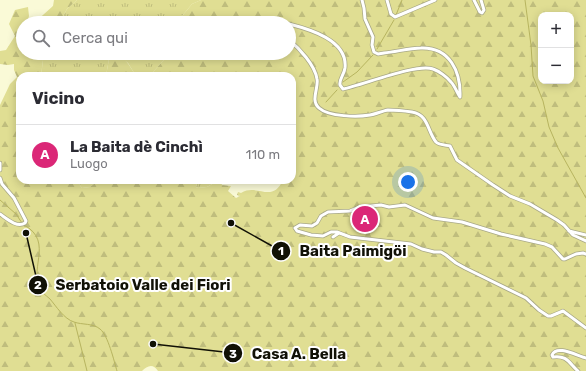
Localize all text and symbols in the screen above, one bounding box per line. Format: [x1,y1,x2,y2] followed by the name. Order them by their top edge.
[538,12,574,84] map controls
[538,12,574,48] button: +
[16,16,296,60] search box
[30,27,52,49] icon: search
[62,29,128,47] text: Cerca qui
[538,48,574,84] button: −
[32,88,85,108] text: Vicino
[70,138,203,156] text: La Baita dè Cinchì
[40,147,50,162] text: A
[246,147,280,162] text: 110 m
[70,156,108,171] text: Luogo
[398,172,418,192] your location
[352,204,378,234] pin: A
[271,238,414,265] callout: Baita Paimigöi
[300,242,406,260] text: Baita Paimigöi
[278,244,284,258] text: 1
[28,272,239,299] callout: Serbatoio Valle dei Fiori
[55,276,231,294] text: Serbatoio Valle dei Fiori
[34,278,42,292] text: 2
[223,340,354,367] callout: Casa A. Bella
[252,345,346,363] text: Casa A. Bella
[229,347,237,361] text: 3

